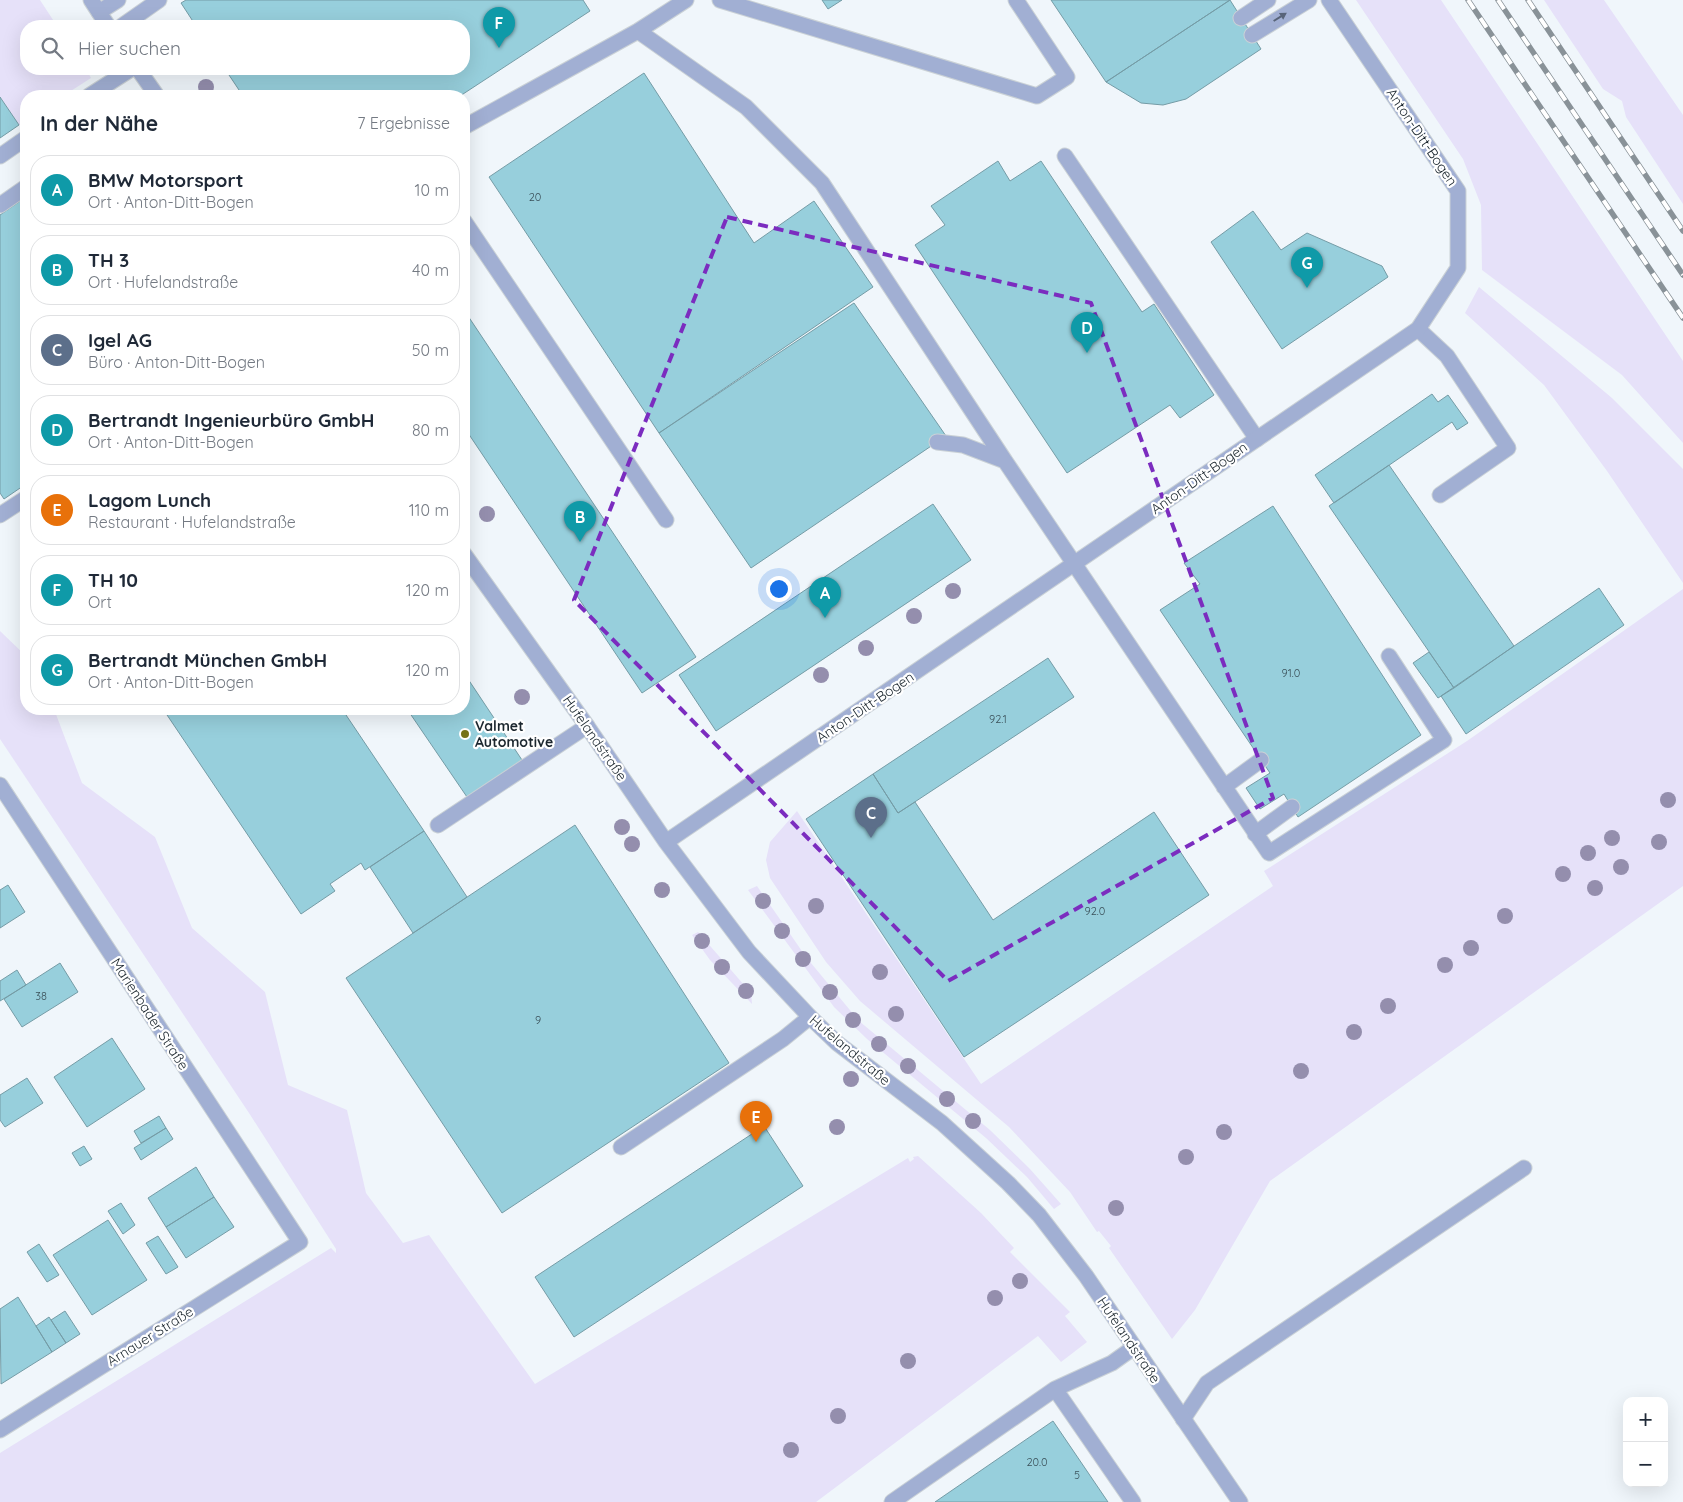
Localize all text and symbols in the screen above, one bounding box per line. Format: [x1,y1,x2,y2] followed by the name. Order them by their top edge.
[483,7,515,48] pin: F
[1274,12,1287,22] one-way arrow
[20,20,470,75] search box
[38,34,66,62] icon: search
[78,36,181,60] text: Hier suchen
[1383,85,1461,189] street label: Anton-Ditt-Bogen
[40,110,158,136] text: In der Nähe
[357,113,450,133] text: 7 Ergebnisse
[88,168,243,192] text: BMW Motorsport
[52,180,62,200] text: A
[415,180,449,200] text: 10 m
[529,190,541,204] house number: 20
[88,192,254,212] text: Ort · Anton-Ditt-Bogen
[1291,247,1323,288] pin: G
[88,248,129,272] text: TH 3
[52,260,62,280] text: B
[412,260,449,280] text: 40 m
[88,272,238,292] text: Ort · Hufelandstraße
[1071,312,1103,353] pin: D
[88,328,152,352] text: Igel AG
[52,340,62,360] text: C
[412,340,449,360] text: 50 m
[88,352,265,372] text: Büro · Anton-Ditt-Bogen
[88,408,374,432] text: Bertrandt Ingenieurbüro GmbH
[51,420,63,440] text: D
[412,420,449,440] text: 80 m
[88,432,254,452] text: Ort · Anton-Ditt-Bogen
[1147,438,1251,518] street label: Anton-Ditt-Bogen
[88,488,211,512] text: Lagom Lunch
[52,500,62,520] text: E
[409,500,449,520] text: 110 m
[564,501,596,542] pin: B
[88,512,296,532] text: Restaurant · Hufelandstraße
[88,568,138,592] text: TH 10
[766,576,792,602] your location
[809,577,841,618] pin: A
[53,580,62,600] text: F
[406,580,449,600] text: 120 m
[88,592,112,612] text: Ort
[88,648,327,672] text: Bertrandt München GmbH
[51,660,63,680] text: G
[406,660,449,680] text: 120 m
[1282,666,1300,680] house number: 91.0
[813,668,917,746] street label: Anton-Ditt-Bogen
[88,672,254,692] text: Ort · Anton-Ditt-Bogen
[559,692,631,784] street label: Hufelandstraße
[989,712,1007,726] house number: 92.1
[475,717,553,751] place label: Valmet Automotive
[459,728,471,740] marker: Valmet Automotive
[855,797,887,838] pin: C
[1085,904,1105,918] house number: 92.0
[107,955,193,1073] street label: Marienbader Straße
[35,989,47,1003] house number: 38
[806,1011,894,1089] street label: Hufelandstraße
[535,1013,541,1027] house number: 9
[740,1101,772,1142] pin: E
[1094,1293,1165,1387] street label: Hufelandstraße
[103,1302,197,1370] street label: Arnauer Straße
[1623,1397,1668,1487] map controls
[1623,1397,1668,1442] button: +
[1623,1442,1668,1487] button: −
[1026,1455,1048,1469] house number: 20.0
[1074,1468,1080,1482] house number: 5

